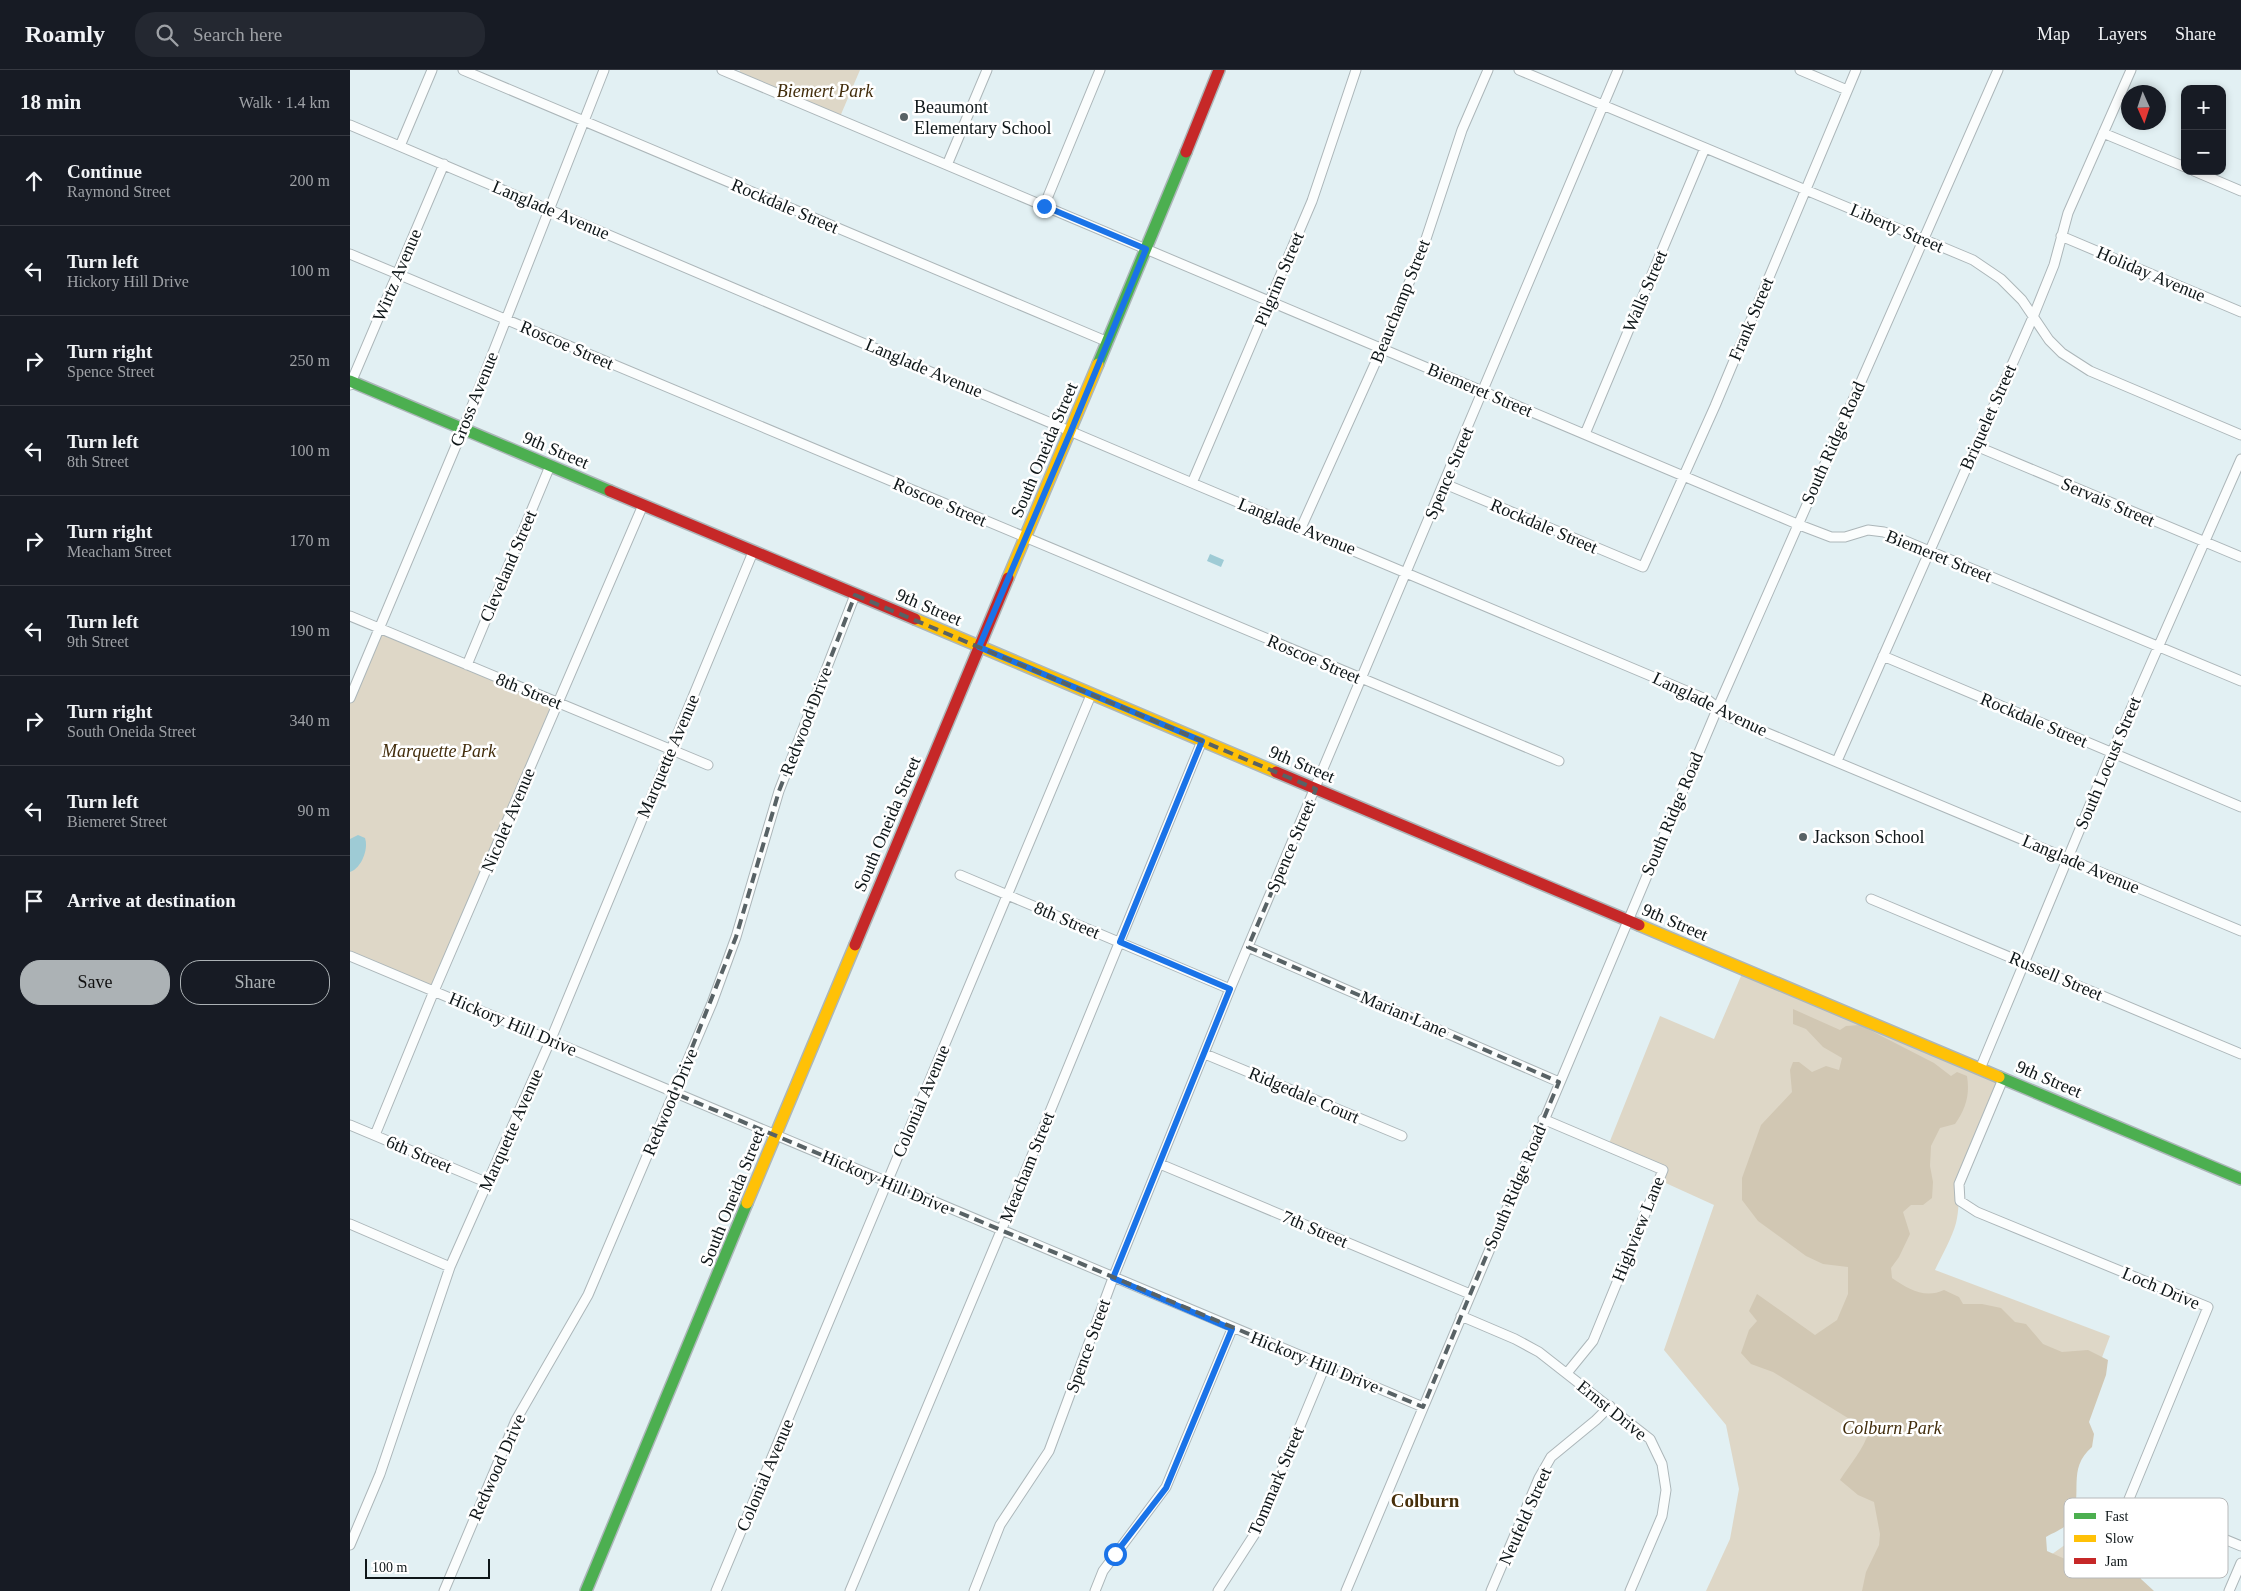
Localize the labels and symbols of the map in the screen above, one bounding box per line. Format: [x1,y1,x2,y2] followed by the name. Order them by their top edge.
[777,81,874,101] park label: Biemert Park
[2121,85,2166,130] north arrow
[914,97,1051,138] place label: Beaumont Elementary School
[898,111,910,123] marker: Beaumont Elementary School
[728,174,842,238] street label: Rockdale Street
[490,176,612,244] street label: Langlade Avenue
[1033,195,1056,218] route end
[1847,199,1947,257] street label: Liberty Street
[369,226,425,324] street label: Wirtz Avenue
[1250,229,1308,329] street label: Pilgrim Street
[1366,236,1434,366] street label: Beauchamp Street
[2094,242,2208,306] street label: Holiday Avenue
[1619,247,1671,335] street label: Walls Street
[1725,274,1777,364] street label: Frank Street
[517,316,617,374] street label: Roscoe Street
[863,334,985,402] street label: Langlade Avenue
[446,349,502,449] street label: Gross Avenue
[1424,359,1536,421] street label: Biemeret Street
[1956,361,2020,473] street label: Briquelet Street
[1006,379,1082,521] street label: South Oneida Street
[1797,379,1869,507] street label: South Ridge Road
[1421,424,1477,522] street label: Spence Street
[520,427,592,473] street label: 9th Street
[890,473,990,531] street label: Roscoe Street
[2058,473,2158,531] street label: Servais Street
[1235,493,1359,559] street label: Langlade Avenue
[1487,494,1601,558] street label: Rockdale Street
[475,507,541,625] street label: Cleveland Street
[1883,526,1995,586] street label: Biemeret Street
[893,584,965,630] street label: 9th Street
[1264,630,1364,688] street label: Roscoe Street
[776,664,836,778] street label: Redwood Drive
[1649,668,1771,740] street label: Langlade Avenue
[493,669,565,713] street label: 8th Street
[1977,688,2091,752] street label: Rockdale Street
[633,691,703,821] street label: Marquette Avenue
[2071,694,2145,832] street label: South Locust Street
[381,741,497,761] park label: Marquette Park
[1266,741,1338,787] street label: 9th Street
[1637,749,1707,879] street label: South Ridge Road
[849,753,925,895] street label: South Oneida Street
[477,765,539,875] street label: Nicolet Avenue
[1263,797,1319,895] street label: Spence Street
[1813,827,1925,847] place label: Jackson School
[2020,830,2142,898] street label: Langlade Avenue
[1797,831,1809,843] marker: Jackson School
[1031,897,1103,943] street label: 8th Street
[1639,899,1711,945] street label: 9th Street
[2006,947,2106,1005] street label: Russell Street
[1358,987,1450,1041] street label: Marian Lane
[446,988,580,1060] street label: Hickory Hill Drive
[888,1042,954,1160] street label: Colonial Avenue
[638,1045,702,1159] street label: Redwood Drive
[2013,1056,2085,1102] street label: 9th Street
[1246,1063,1362,1127] street label: Ridgedale Court
[475,1066,547,1194] street label: Marquette Avenue
[996,1109,1058,1225] street label: Meacham Street
[1480,1122,1550,1252] street label: South Ridge Road
[696,1127,768,1269] street label: South Oneida Street
[383,1131,455,1177] street label: 6th Street
[819,1146,953,1218] street label: Hickory Hill Drive
[1608,1174,1668,1284] street label: Highview Lane
[1279,1206,1351,1252] street label: 7th Street
[2119,1263,2203,1313] street label: Loch Drive
[1062,1296,1114,1396] street label: Spence Street
[1248,1327,1382,1397] street label: Hickory Hill Drive
[1573,1376,1651,1444] street label: Ernst Drive
[465,1411,529,1523] street label: Redwood Drive
[732,1416,798,1534] street label: Colonial Avenue
[1842,1418,1943,1438] park label: Colburn Park
[1244,1424,1308,1538] street label: Tommark Street
[1495,1464,1555,1568] street label: Neufeld Street
[1391,1490,1460,1511] district label: Colburn
[2064,1498,2228,1578] legend
[2105,1509,2128,1524] text: Fast
[2105,1531,2135,1546] text: Slow
[1104,1543,1127,1566] route start
[2105,1554,2128,1569] text: Jam
[365,1556,490,1579] scale bar

